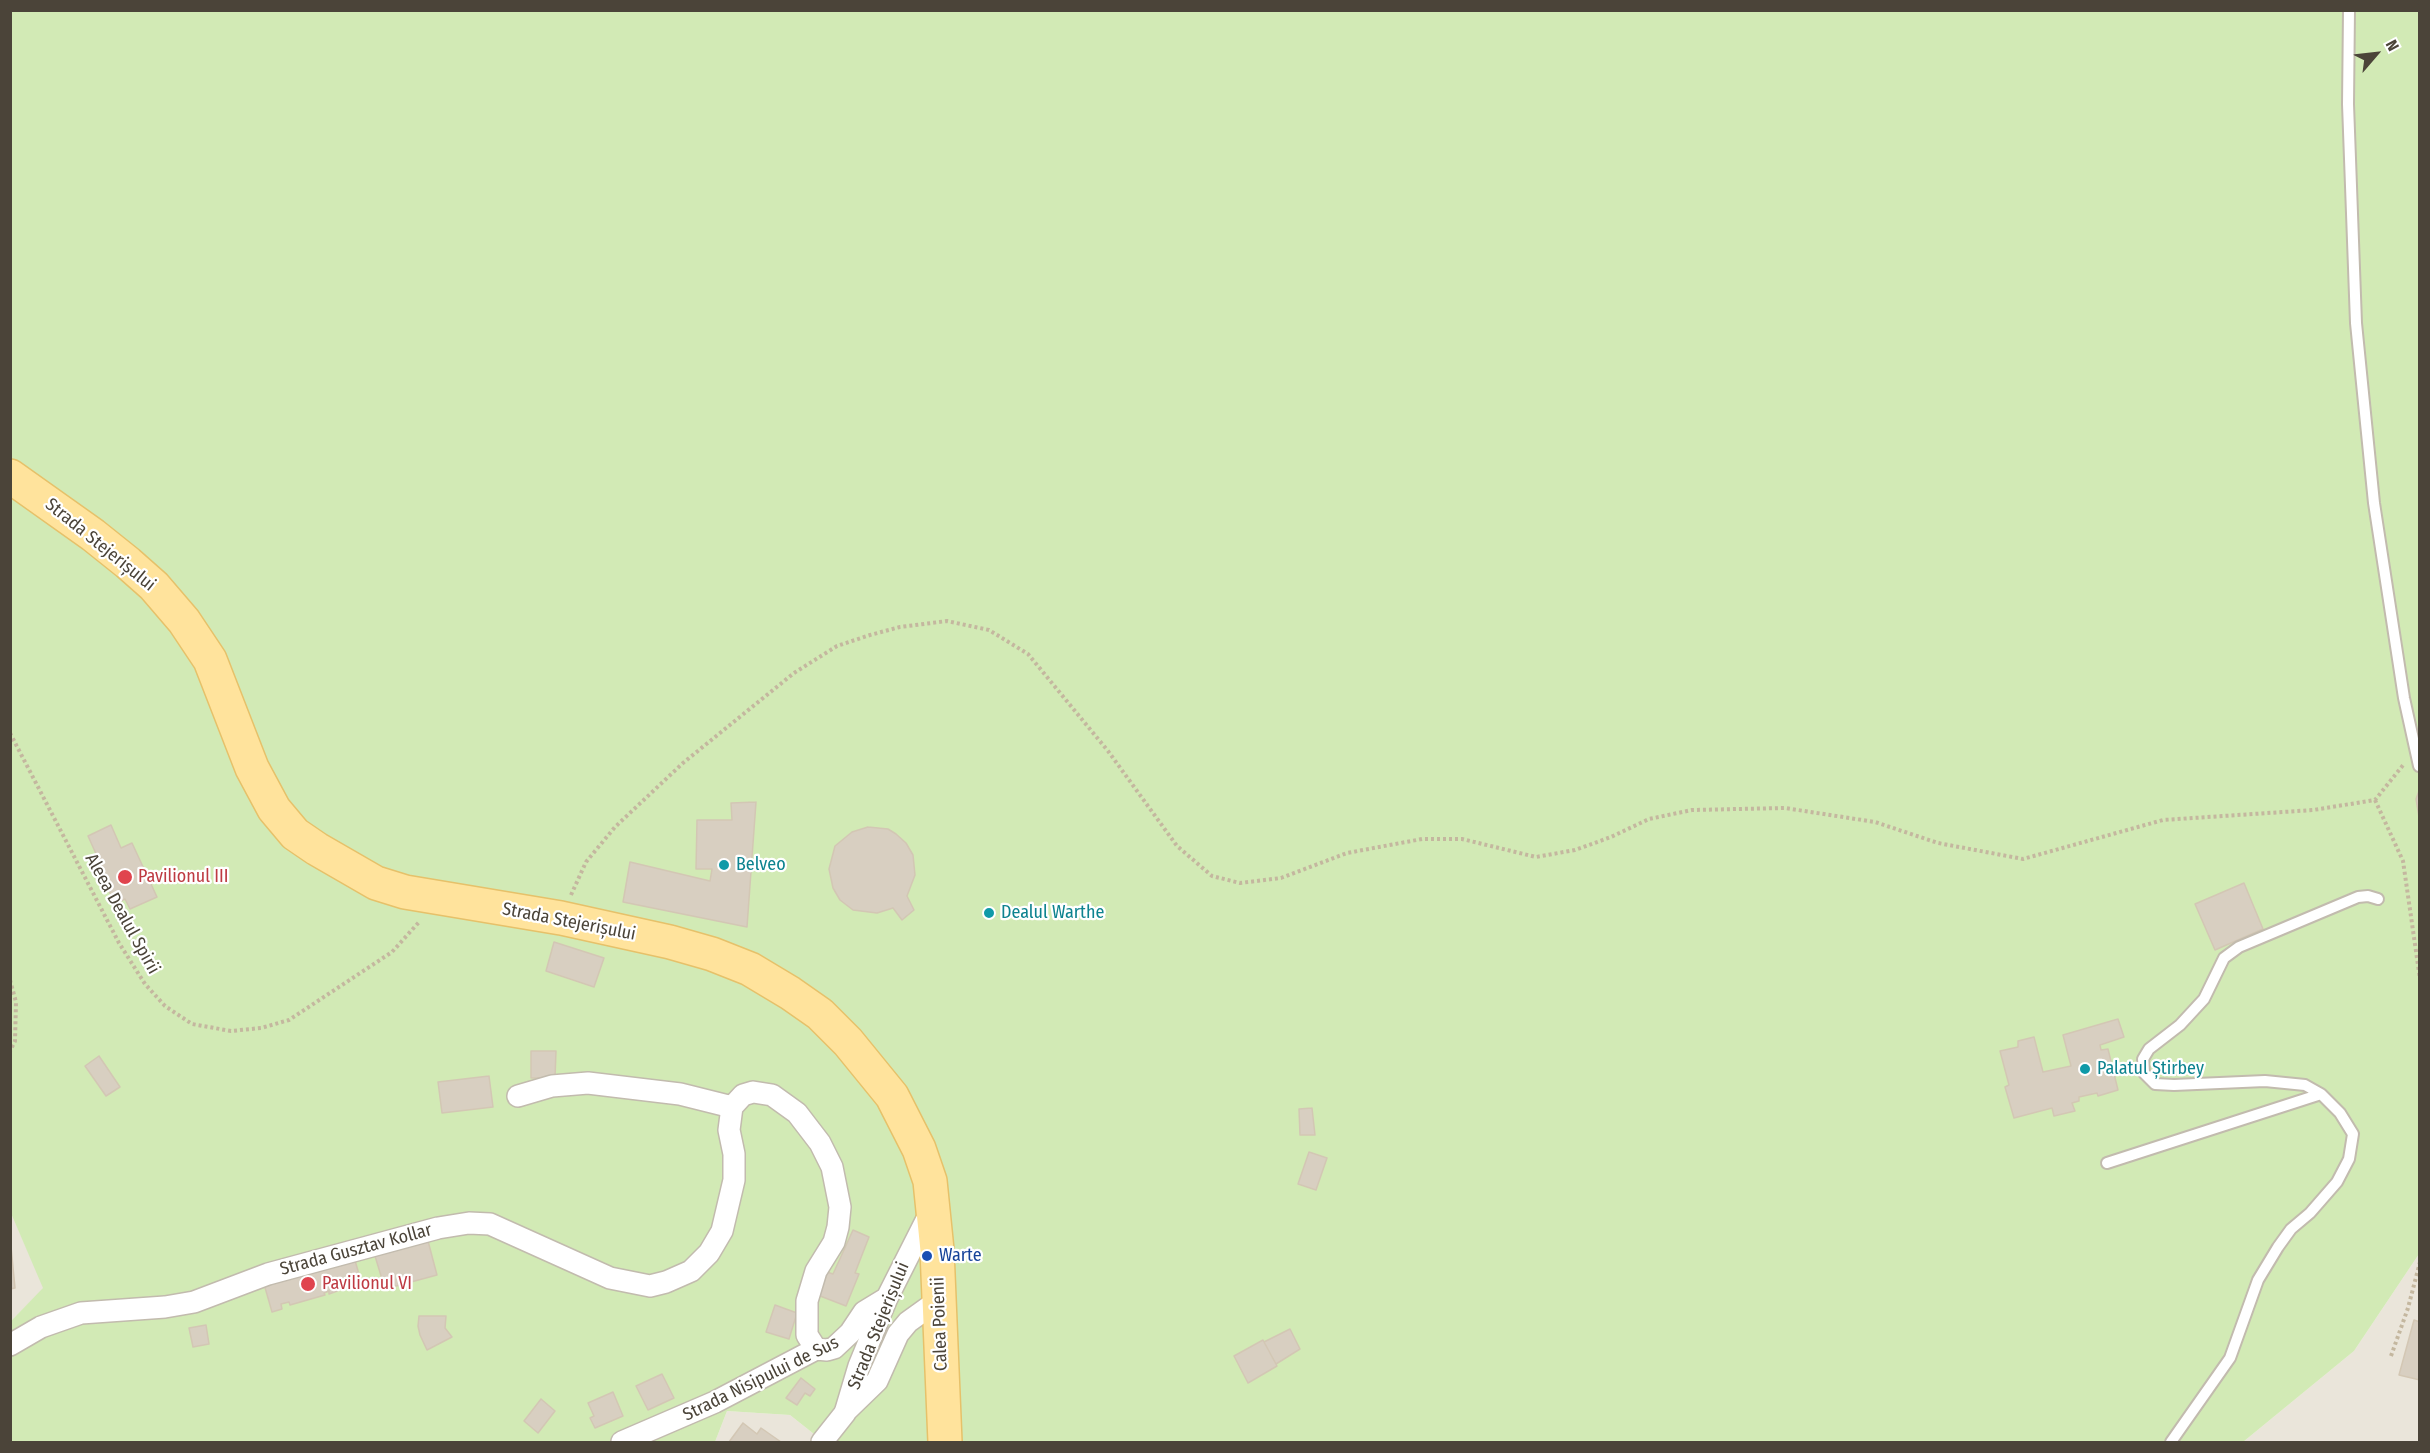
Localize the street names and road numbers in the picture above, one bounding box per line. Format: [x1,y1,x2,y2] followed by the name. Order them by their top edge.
[41,494,159,596] street label: Strada Stejerișului
[80,850,164,978] street label: Aleea Dealul Spirii
[500,898,638,946] street label: Strada Stejerișului
[278,1219,434,1281] street label: Strada Gusztav Kollar
[844,1259,914,1393] street label: Strada Stejerișului
[928,1276,952,1372] street label: Calea Poienii
[680,1332,842,1426] street label: Strada Nisipului de Sus

